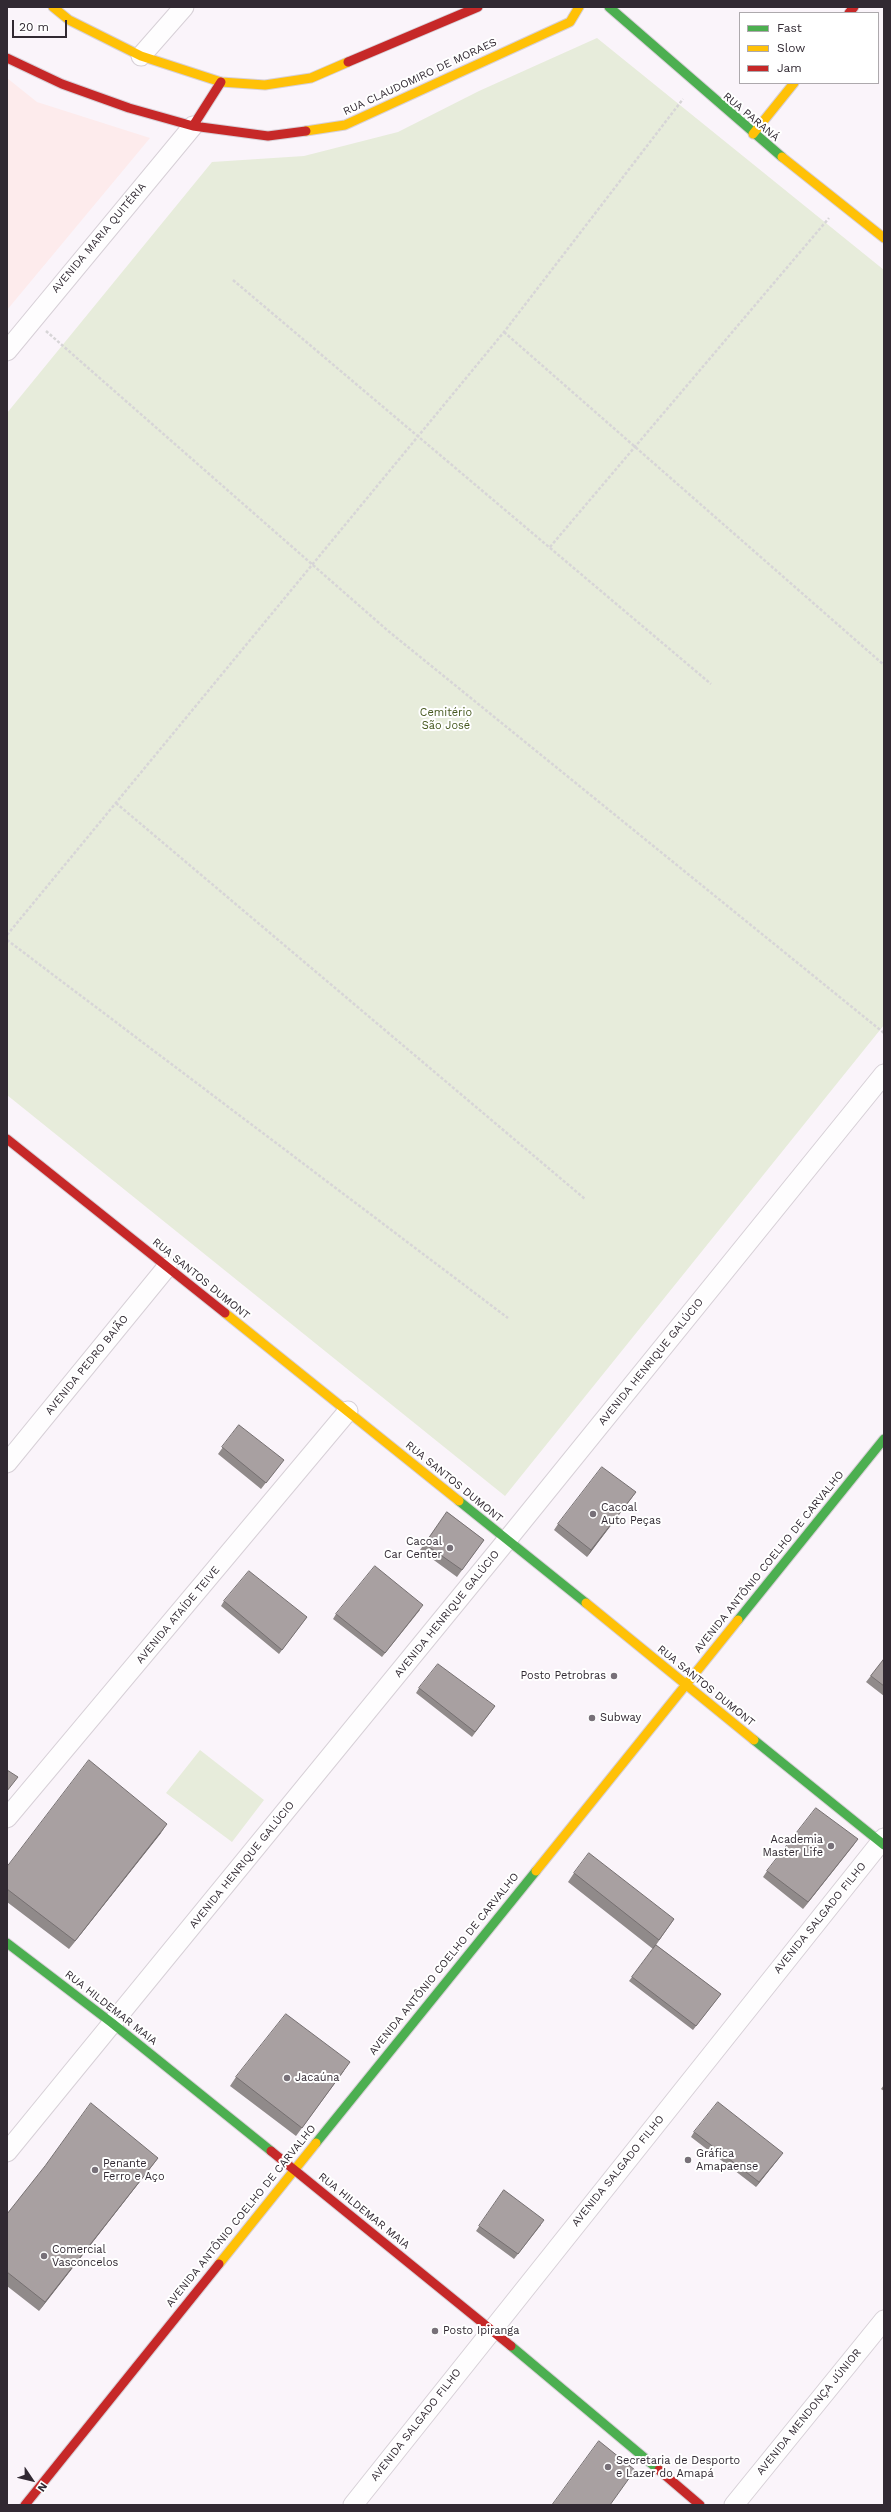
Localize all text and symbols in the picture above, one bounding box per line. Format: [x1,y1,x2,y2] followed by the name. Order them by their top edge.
[14,12,69,38] scale bar
[739,12,879,84] legend
[19,20,49,34] text: 20 m
[777,21,802,35] text: Fast
[341,36,499,118] street label: RUA CLAUDOMIRO DE MORAES
[777,41,805,55] text: Slow
[777,61,802,75] text: Jam
[720,90,782,144] street label: RUA PARANÁ
[49,180,149,296] street label: AVENIDA MARIA QUITÉRIA
[420,706,472,732] park label: Cemitério São José
[150,1236,252,1322] street label: RUA SANTOS DUMONT
[596,1296,706,1428] street label: AVENIDA HENRIQUE GALÚCIO
[43,1312,131,1418] street label: AVENIDA PEDRO BAIÃO
[403,1439,505,1525] street label: RUA SANTOS DUMONT
[691,1468,847,1656] street label: AVENIDA ANTÔNIO COELHO DE CARVALHO
[601,1501,661,1527] place label: Cacoal Auto Peças
[588,1509,598,1519] marker: Cacoal Auto Peças
[384,1535,442,1561] place label: Cacoal Car Center
[445,1543,455,1553] marker: Cacoal Car Center
[392,1548,502,1680] street label: AVENIDA HENRIQUE GALÚCIO
[133,1564,223,1666] street label: AVENIDA ATAÍDE TEIVE
[655,1643,757,1729] street label: RUA SANTOS DUMONT
[520,1669,606,1683] place label: Posto Petrobras
[609,1671,619,1681] marker: Posto Petrobras
[600,1711,641,1725] place label: Subway
[587,1713,597,1723] marker: Subway
[187,1799,297,1931] street label: AVENIDA HENRIQUE GALÚCIO
[762,1833,823,1859] place label: Academia Master Life
[826,1841,836,1851] marker: Academia Master Life
[771,1860,869,1976] street label: AVENIDA SALGADO FILHO
[366,1870,522,2058] street label: AVENIDA ANTÔNIO COELHO DE CARVALHO
[62,1968,160,2048] street label: RUA HILDEMAR MAIA
[295,2071,339,2085] place label: Jacaúna
[282,2073,292,2083] marker: Jacaúna
[569,2113,667,2229] street label: AVENIDA SALGADO FILHO
[163,2122,319,2310] street label: AVENIDA ANTÔNIO COELHO DE CARVALHO
[696,2147,758,2173] place label: Gráfica Amapaense
[683,2155,693,2165] marker: Gráfica Amapaense
[103,2157,165,2183] place label: Penante Ferro e Aço
[90,2165,100,2175] marker: Penante Ferro e Aço
[316,2170,412,2252] street label: RUA HILDEMAR MAIA
[52,2243,118,2269] place label: Comercial Vasconcelos
[39,2251,49,2261] marker: Comercial Vasconcelos
[443,2324,519,2338] place label: Posto Ipiranga
[430,2326,440,2336] marker: Posto Ipiranga
[754,2346,864,2478] street label: AVENIDA MENDONÇA JÚNIOR
[368,2366,464,2484] street label: AVENIDA SALGADO FILHO
[616,2454,740,2480] place label: Secretaria de Desporto e Lazer do Amapá
[12,2460,52,2500] north arrow
[603,2462,613,2472] marker: Secretaria de Desporto e Lazer do Amapá
[35,2480,50,2494] text: N

